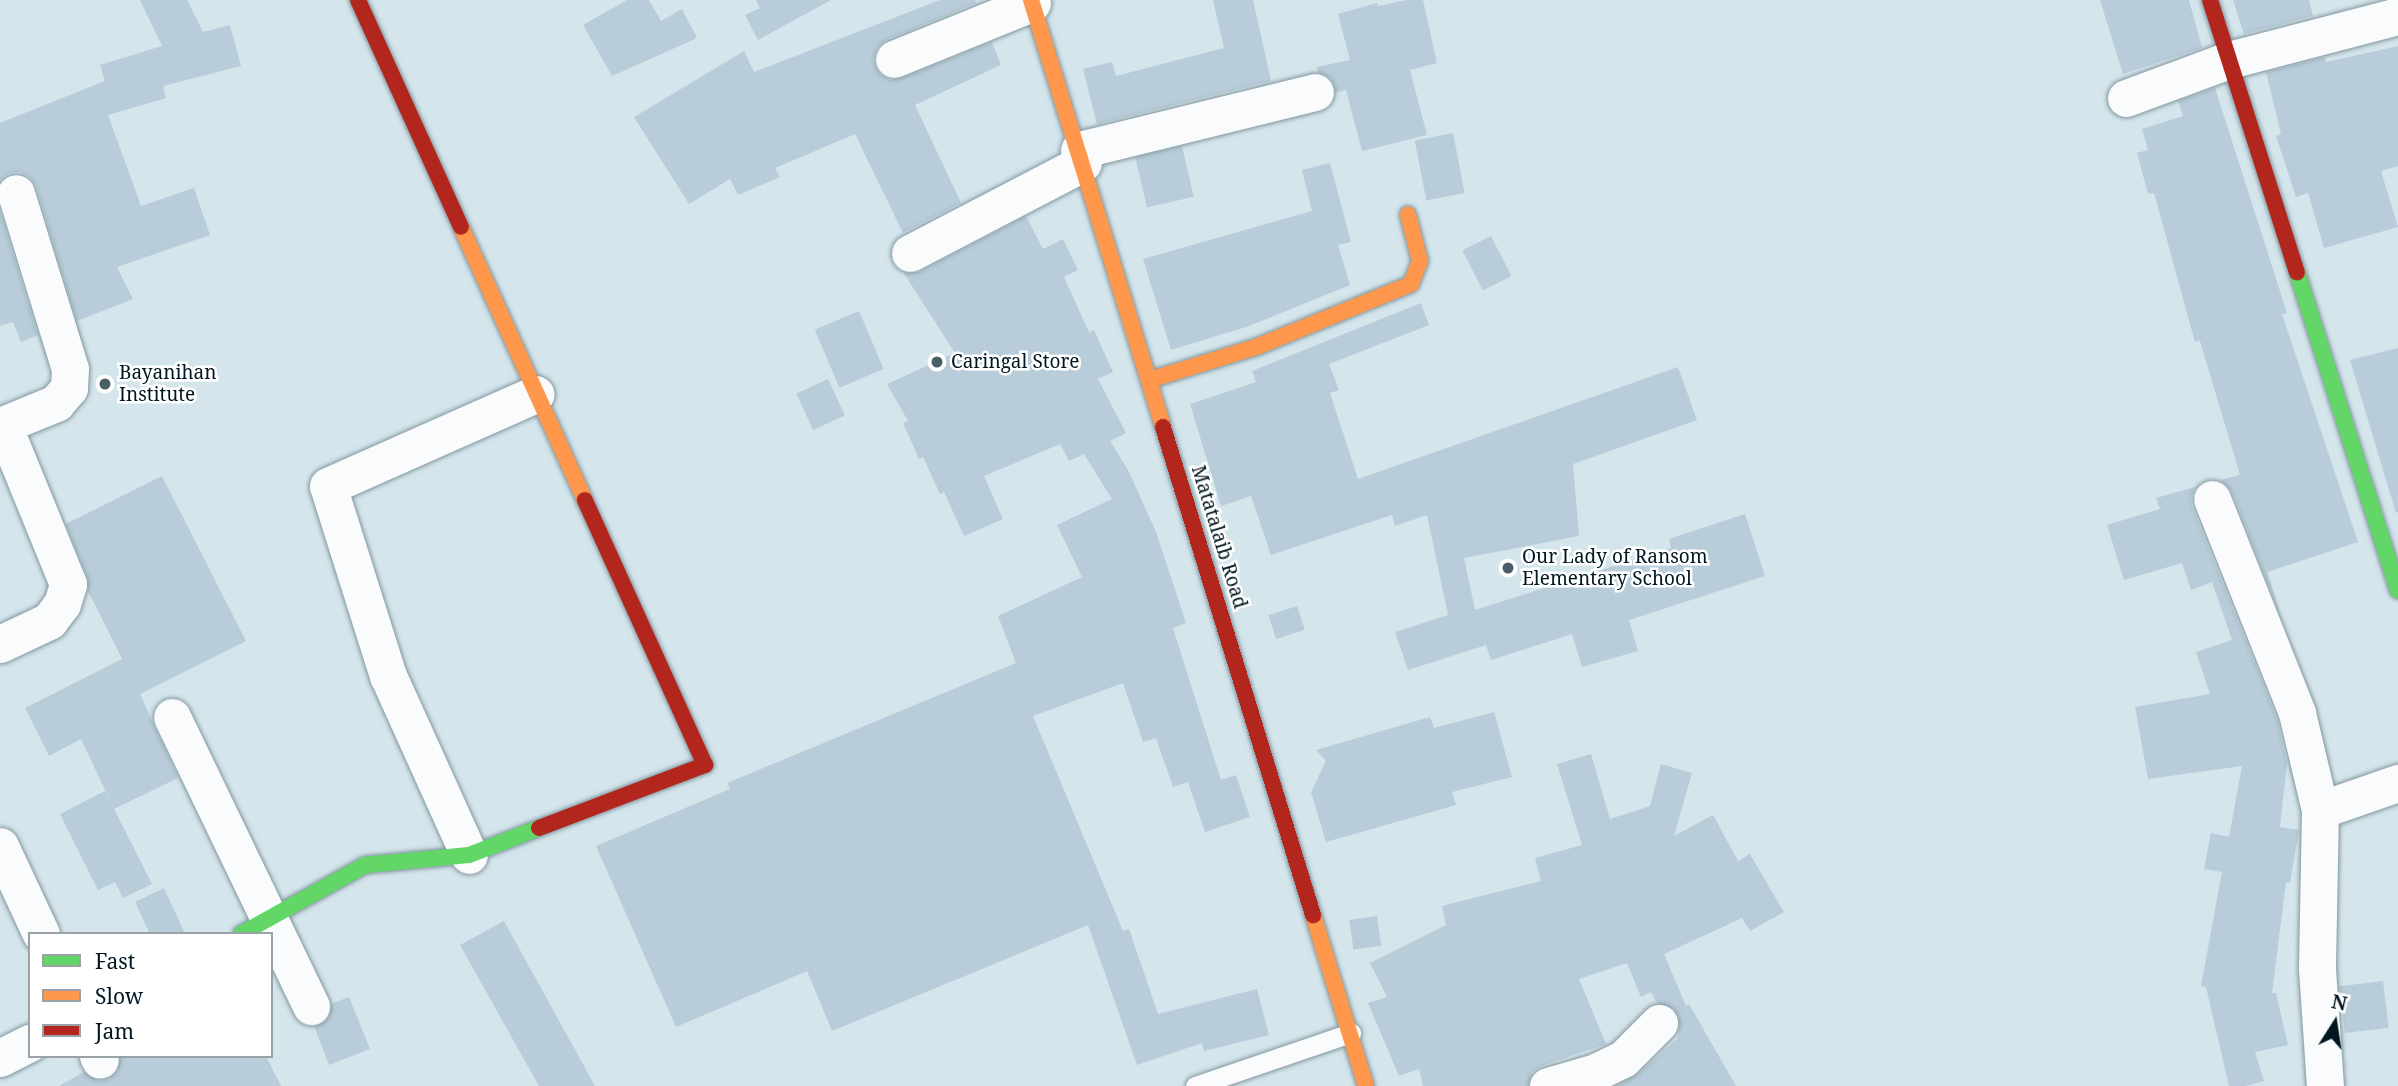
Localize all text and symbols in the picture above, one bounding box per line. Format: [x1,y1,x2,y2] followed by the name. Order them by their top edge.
[951,351,1079,373] place label: Caringal Store
[929,354,945,370] marker: Caringal Store
[119,362,217,406] place label: Bayanihan Institute
[97,376,113,392] marker: Bayanihan Institute
[1186,463,1252,611] street label: Matatalaib Road
[1522,546,1708,590] place label: Our Lady of Ransom Elementary School
[1500,560,1516,576] marker: Our Lady of Ransom Elementary School
[28,932,273,1058] legend
[95,947,135,975] text: Fast
[95,982,143,1010] text: Slow
[2300,988,2370,1058] north arrow
[2329,988,2349,1017] text: N
[95,1017,134,1045] text: Jam

